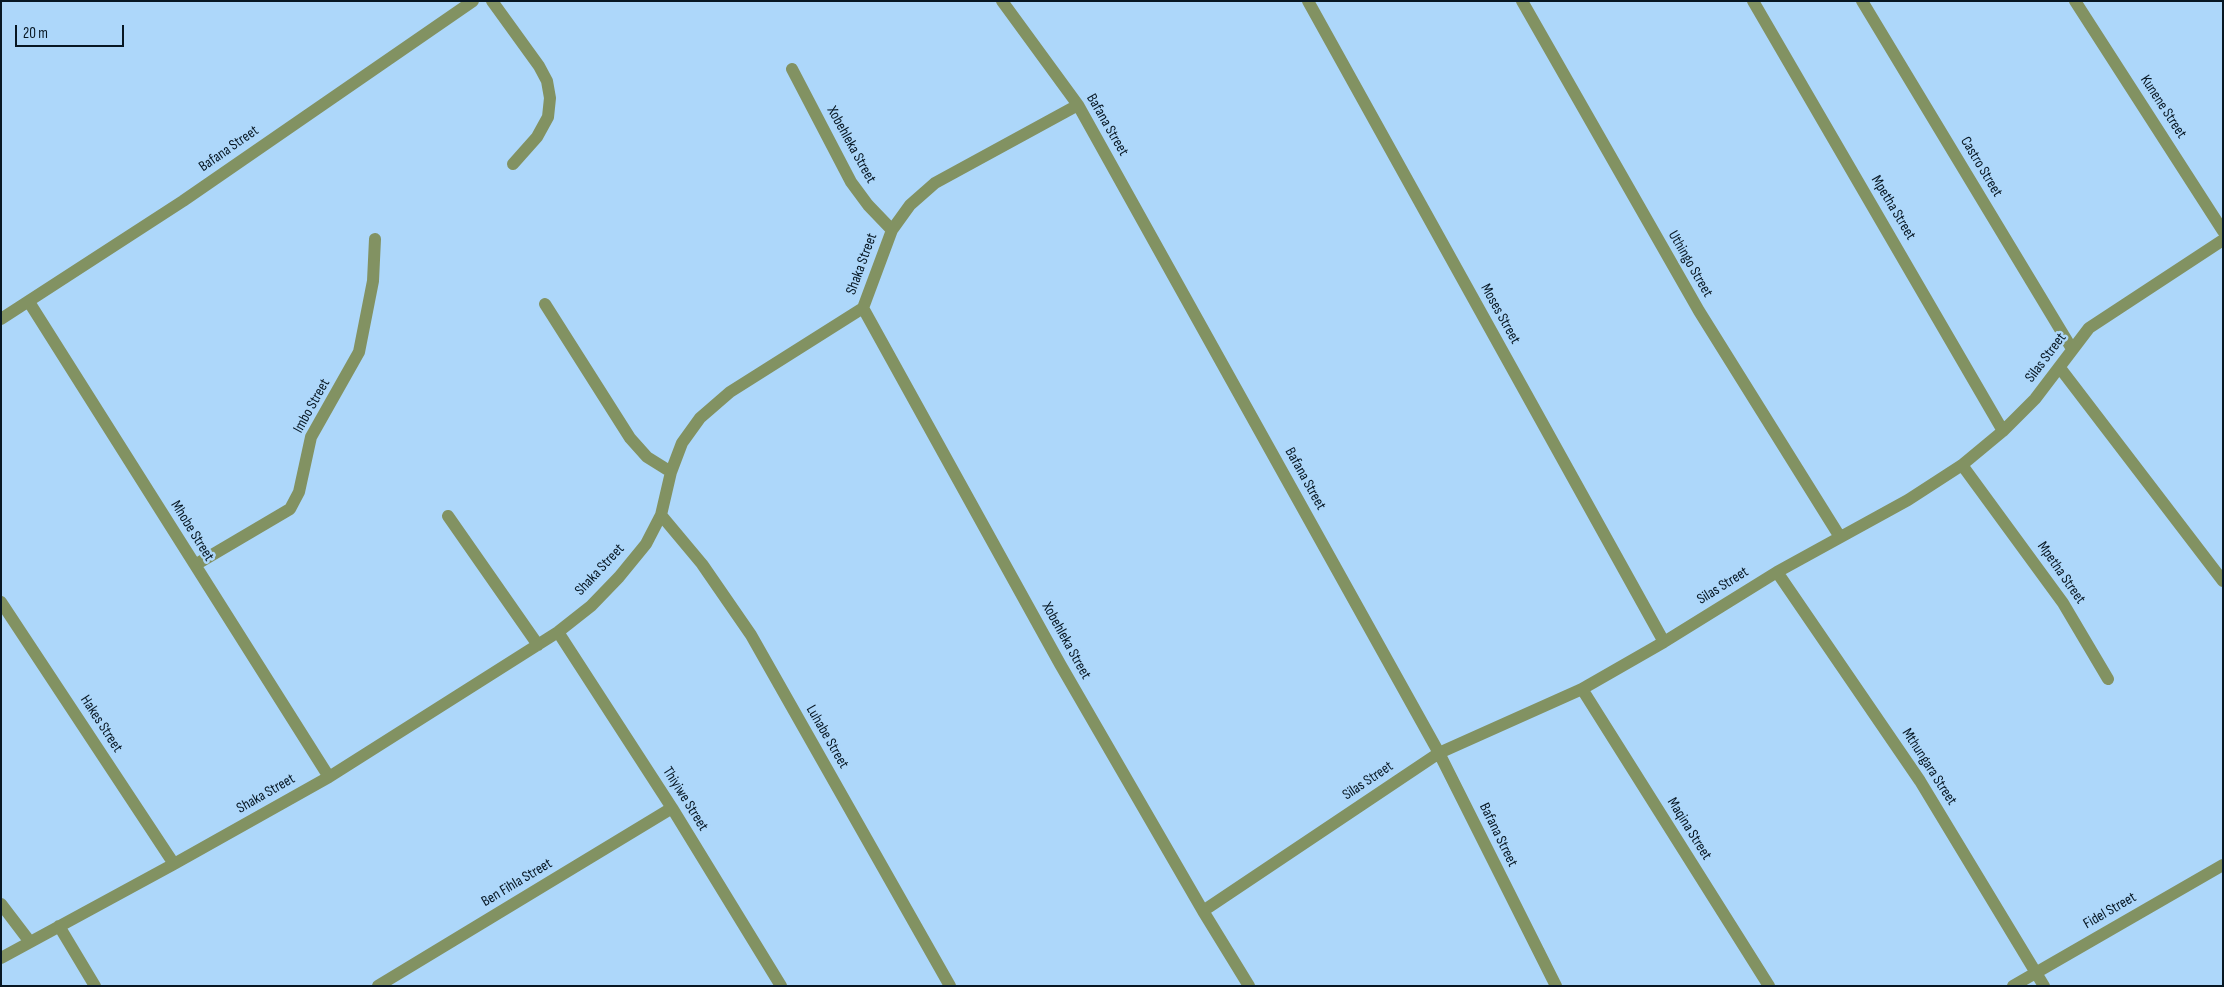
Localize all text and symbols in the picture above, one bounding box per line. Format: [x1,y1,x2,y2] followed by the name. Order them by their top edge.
[18,15,126,47] scale bar
[23,24,48,43] text: 20 m
[2136,72,2190,142] street label: Kunene Street
[1082,91,1132,159] street label: Bafana Street
[822,103,880,187] street label: Xobehleka Street
[196,122,262,176] street label: Bafana Street
[1956,134,2006,200] street label: Castro Street
[1867,173,1919,243] street label: Mpetha Street
[1664,228,1716,300] street label: Uthingo Street
[843,231,881,297] street label: Shaka Street
[1476,281,1524,347] street label: Moses Street
[2022,330,2070,386] street label: Silas Street
[290,376,334,436] street label: Imbo Street
[1280,445,1330,513] street label: Bafana Street
[166,497,218,565] street label: Mhobe Street
[2033,538,2089,608] street label: Mpetha Street
[572,540,628,600] street label: Shaka Street
[1694,563,1752,609] street label: Silas Street
[1037,599,1095,683] street label: Xobehleka Street
[76,692,126,756] street label: Hakes Street
[802,702,852,772] street label: Luhabe Street
[1897,725,1961,809] street label: Mthungara Street
[1339,758,1397,804] street label: Silas Street
[658,764,712,834] street label: Thiyiwe Street
[234,770,298,818] street label: Shaka Street
[1663,795,1715,863] street label: Maqina Street
[1475,800,1521,870] street label: Bafana Street
[478,855,556,911] street label: Ben Fihla Street
[2080,889,2140,933] street label: Fidel Street

